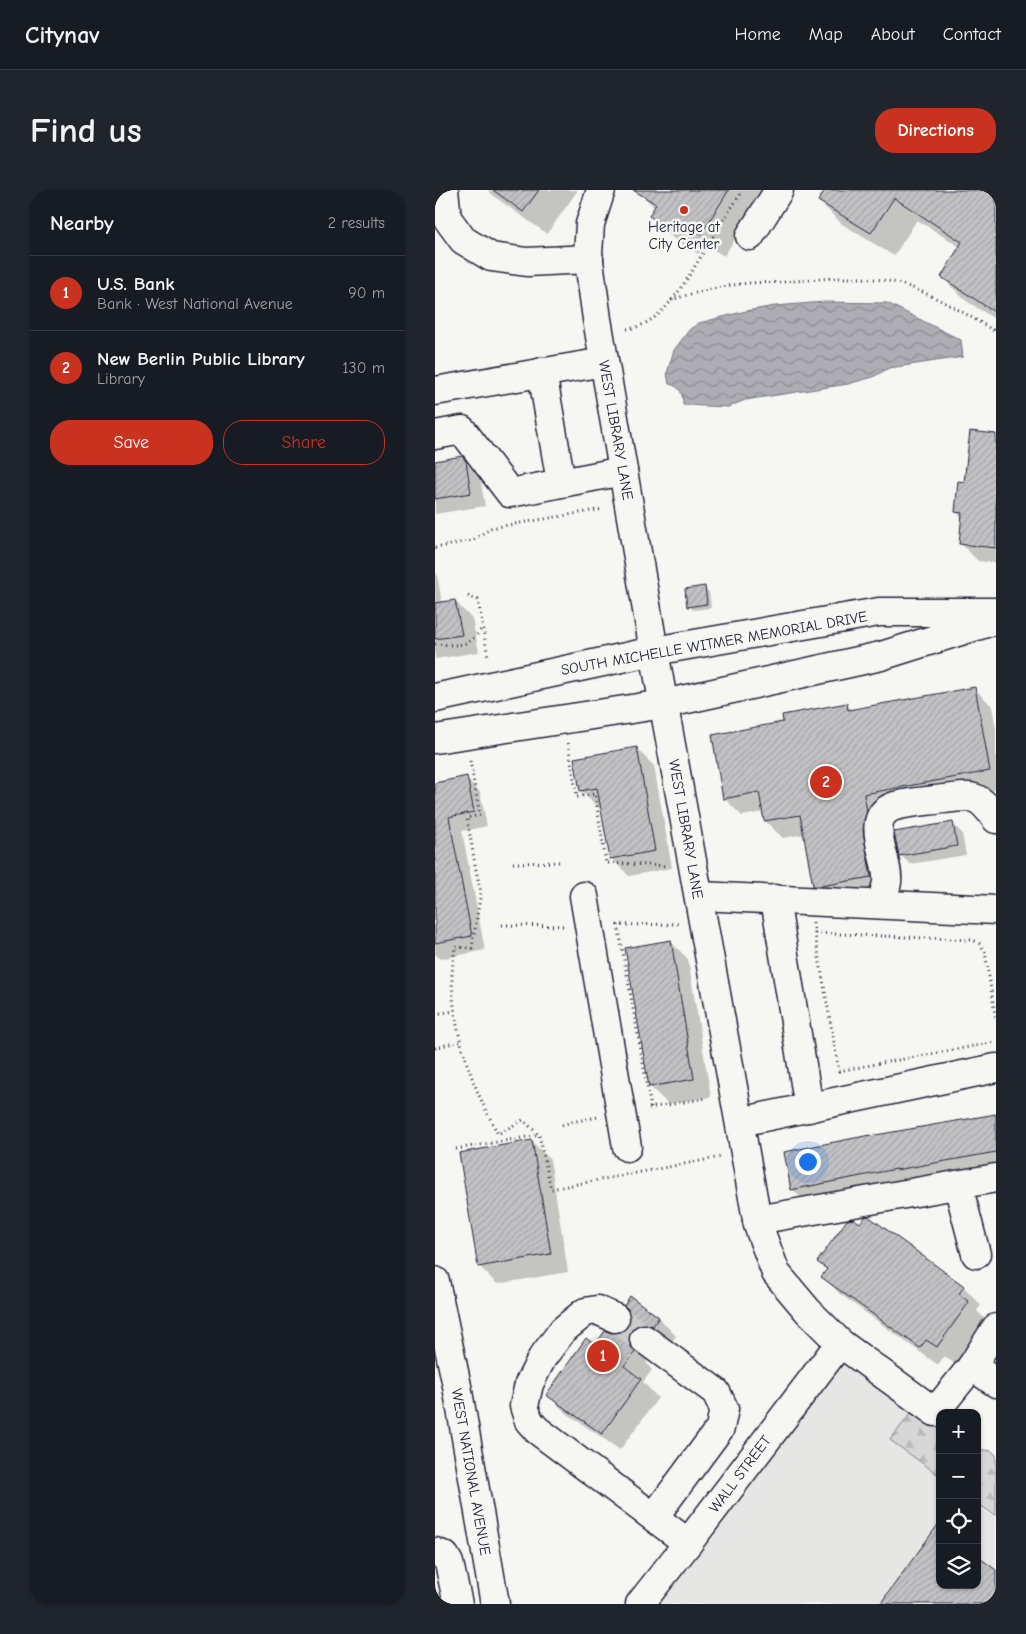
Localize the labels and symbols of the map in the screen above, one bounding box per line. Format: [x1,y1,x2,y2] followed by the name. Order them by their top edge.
[678,204,690,216] marker: Heritage at City Center
[648,218,721,253] place label: Heritage at City Center
[595,359,637,501] street label: WEST LIBRARY LANE
[559,607,869,679] street label: SOUTH MICHELLE WITMER MEMORIAL DRIVE
[665,758,707,900] street label: WEST LIBRARY LANE
[810,763,842,801] pin: 2
[795,1149,821,1175] your location
[587,1337,619,1375] pin: 1
[447,1387,495,1557] street label: WEST NATIONAL AVENUE
[705,1432,775,1516] street label: WALL STREET

